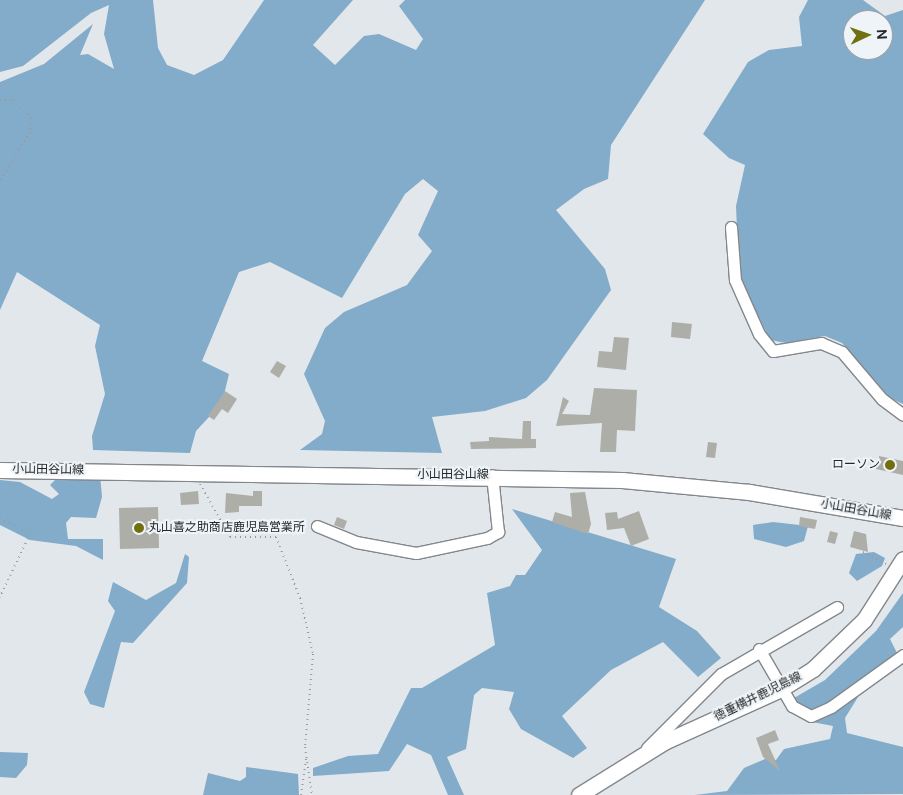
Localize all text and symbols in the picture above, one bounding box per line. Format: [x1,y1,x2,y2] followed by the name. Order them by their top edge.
[843,10,893,60] north arrow
[873,29,891,40] text: N
[832,458,880,472] place label: ローソン
[884,459,896,471] marker: ローソン
[12,462,84,478] street label: 小山田谷山線
[417,468,489,482] street label: 小山田谷山線
[819,497,893,523] street label: 小山田谷山線
[149,521,305,535] place label: 丸山喜之助商店鹿児島営業所
[133,522,145,534] marker: 丸山喜之助商店鹿児島営業所
[712,669,804,725] street label: 徳重横井鹿児島線

